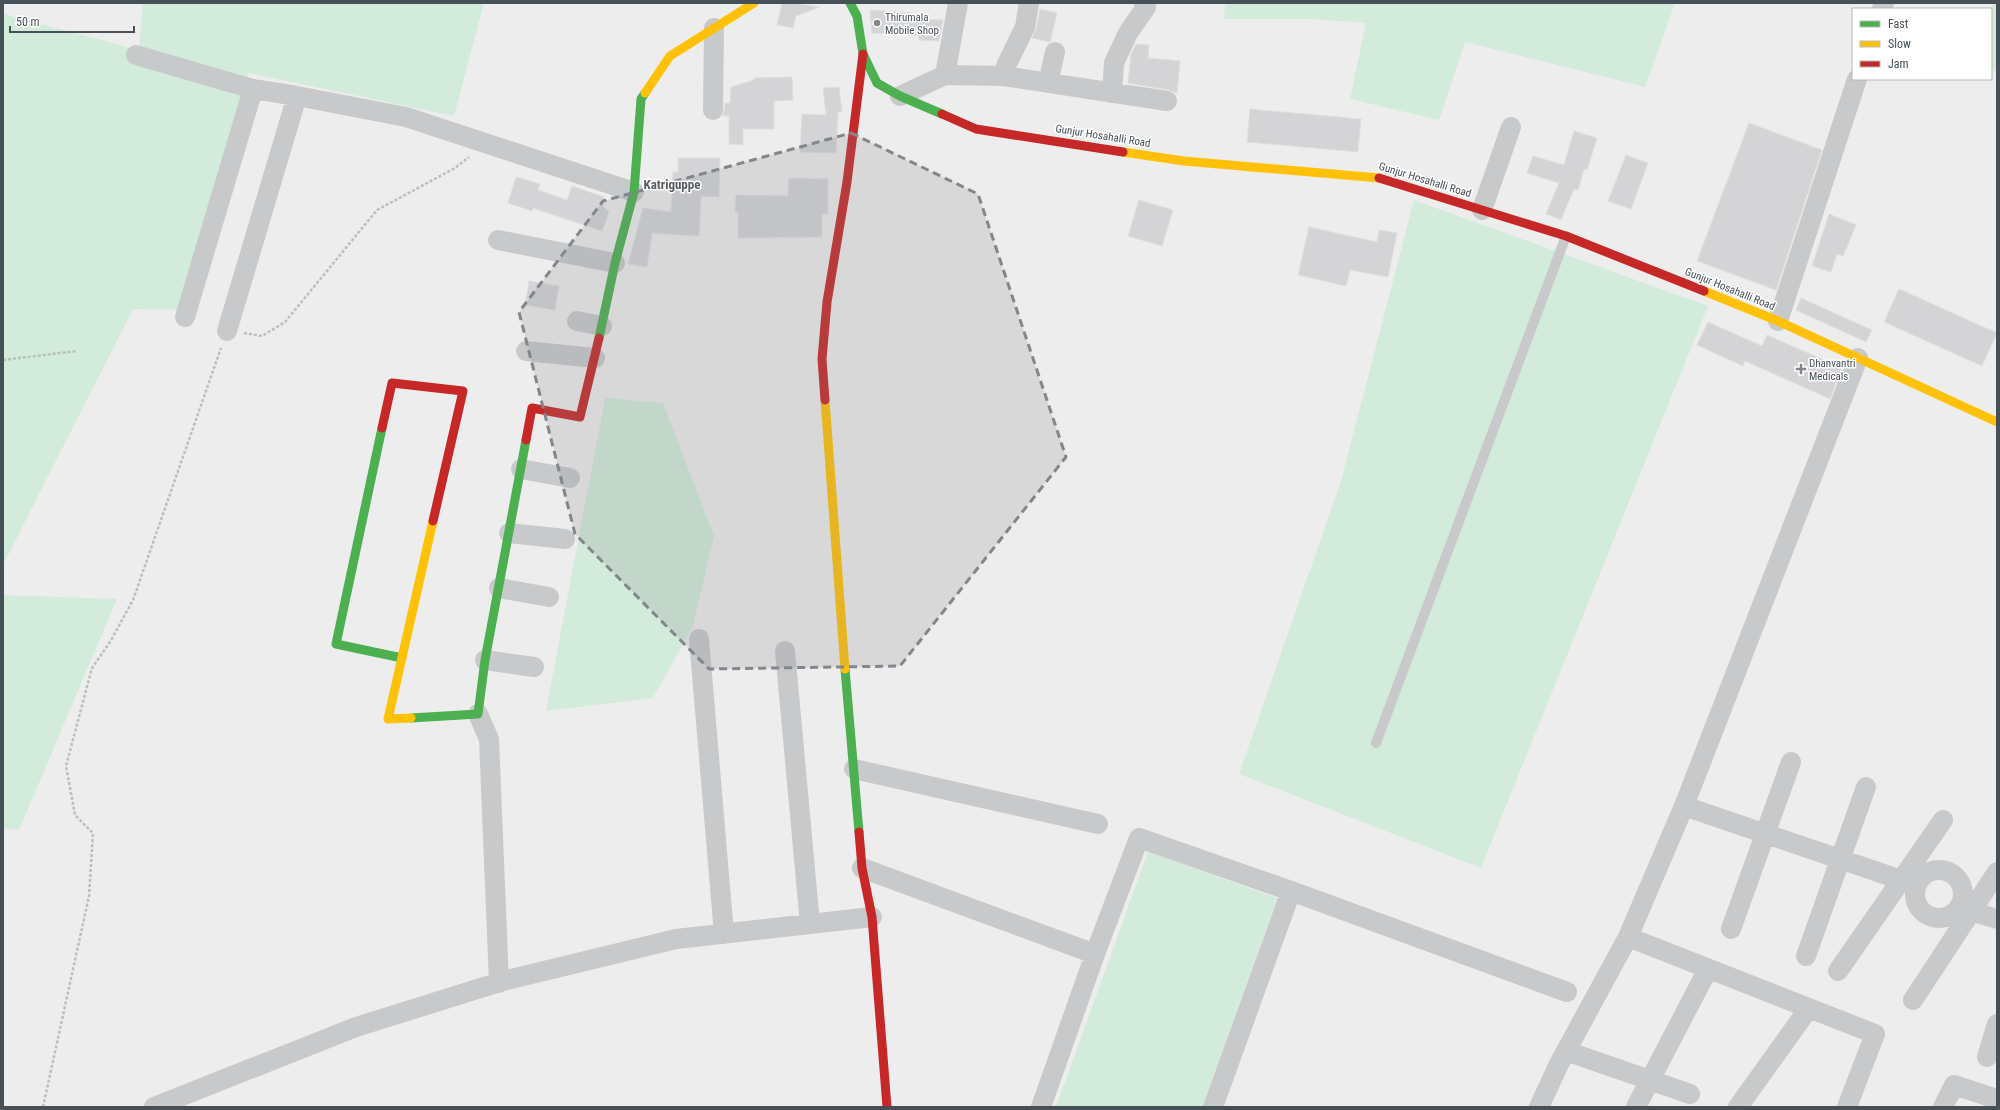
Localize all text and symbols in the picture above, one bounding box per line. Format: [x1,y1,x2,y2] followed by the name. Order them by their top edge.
[10,8,134,34] scale bar
[1852,8,1992,80] legend
[885,11,939,37] place label: Thirumala Mobile Shop
[16,15,40,29] text: 50 m
[1888,17,1909,31] text: Fast
[872,18,882,28] marker: Thirumala Mobile Shop
[1888,37,1911,51] text: Slow
[1888,57,1909,71] text: Jam
[1054,122,1152,150] street label: Gunjur Hosahalli Road
[1377,160,1473,200] street label: Gunjur Hosahalli Road
[644,177,700,192] district label: Katriguppe
[1683,265,1777,313] street label: Gunjur Hosahalli Road
[1809,357,1856,383] place label: Dhanvantri Medicals
[1796,364,1806,374] marker: Dhanvantri Medicals

